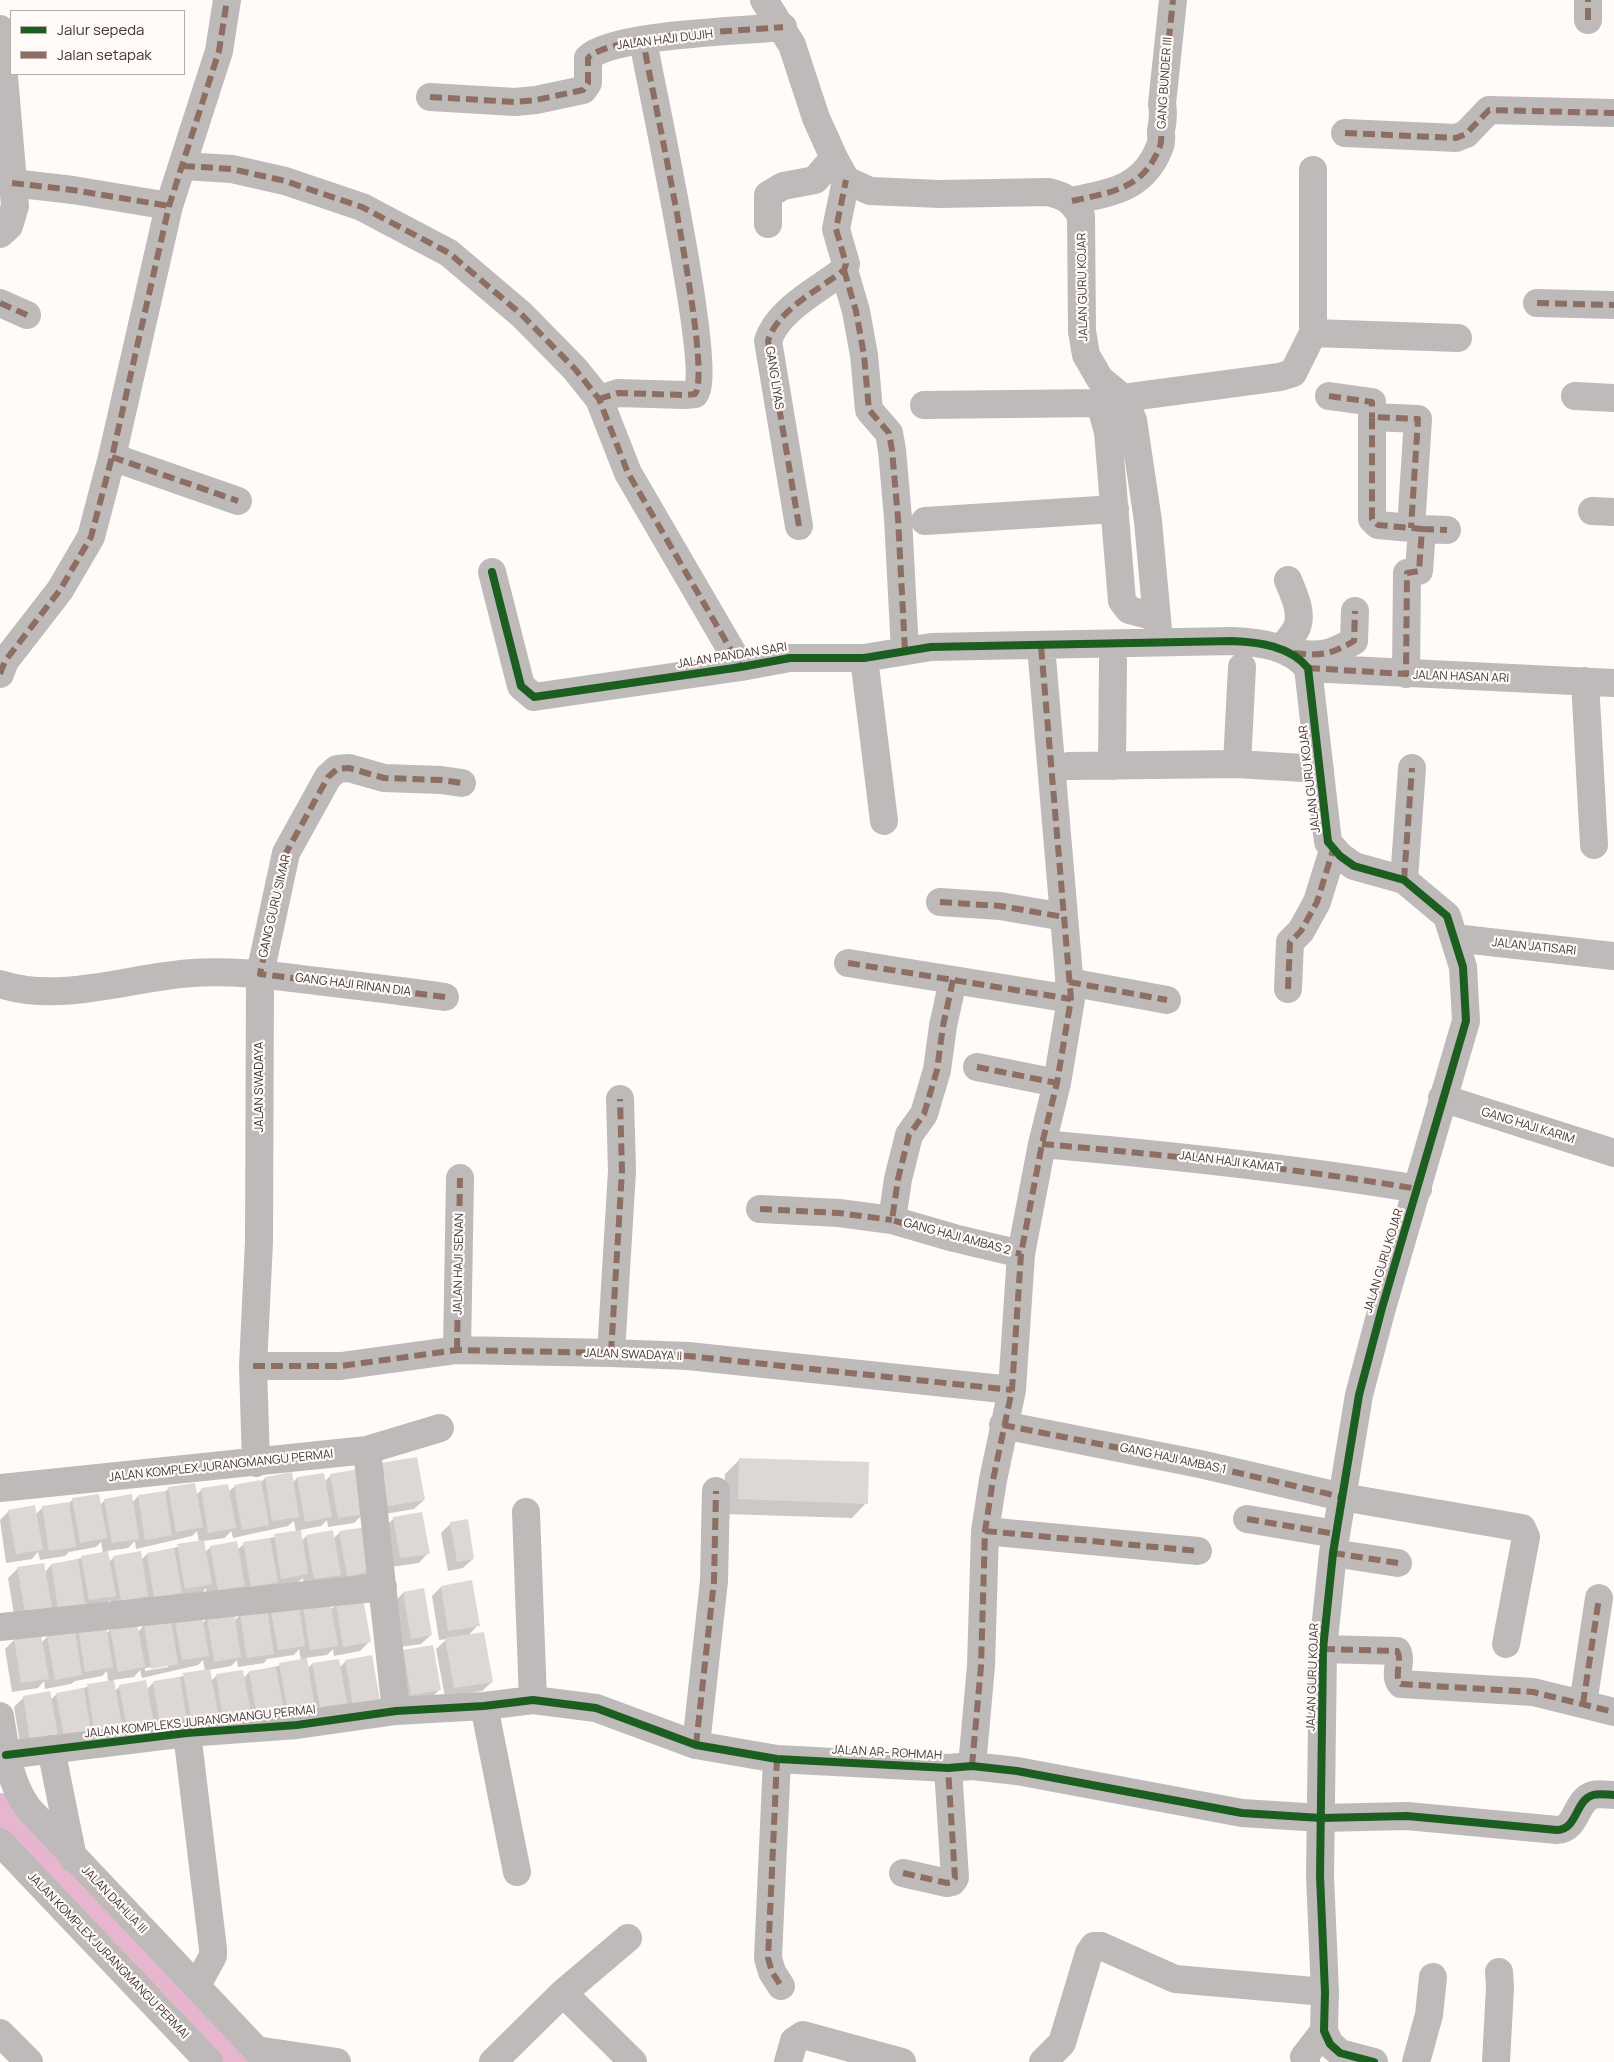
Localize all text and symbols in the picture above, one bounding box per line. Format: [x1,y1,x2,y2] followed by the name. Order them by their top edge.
[10,10,185,75] legend
[57,19,144,40] text: Jalur sepeda
[616,27,714,53] street label: JALAN HAJI DUJIH
[1155,37,1175,129] street label: GANG BUNDER III
[57,44,152,65] text: Jalan setapak
[1075,233,1091,341] street label: JALAN GURU KOJAR
[762,345,786,411] street label: GANG LIYAS
[676,640,788,672] street label: JALAN PANDAN SARI
[1413,668,1509,686] street label: JALAN HASAN ARI
[1296,724,1324,834] street label: JALAN GURU KOJAR
[256,853,294,959] street label: GANG GURU SIMAR
[1491,935,1577,959] street label: JALAN JATISARI
[294,971,412,999] street label: GANG HAJI RINAN DIA
[253,1042,267,1132] street label: JALAN SWADAYA
[1480,1105,1576,1147] street label: GANG HAJI KARIM
[1178,1149,1282,1175] street label: JALAN HAJI KAMAT
[1361,1207,1407,1315] street label: JALAN GURU KOJAR
[451,1213,467,1315] street label: JALAN HAJI SENAN
[902,1216,1012,1258] street label: GANG HAJI AMBAS 2
[584,1346,682,1364] street label: JALAN SWADAYA II
[1119,1441,1227,1477] street label: GANG HAJI AMBAS 1
[108,1447,334,1485] street label: JALAN KOMPLEX JURANGMANGU PERMAI
[1304,1623,1322,1731] street label: JALAN GURU KOJAR
[84,1703,316,1741] street label: JALAN KOMPLEKS JURANGMANGU PERMAI
[832,1743,942,1763] street label: JALAN AR- ROHMAH
[78,1863,150,1937] street label: JALAN DAHLIA III
[24,1870,192,2042] street label: JALAN KOMPLEX JURANGMANGU PERMAI

